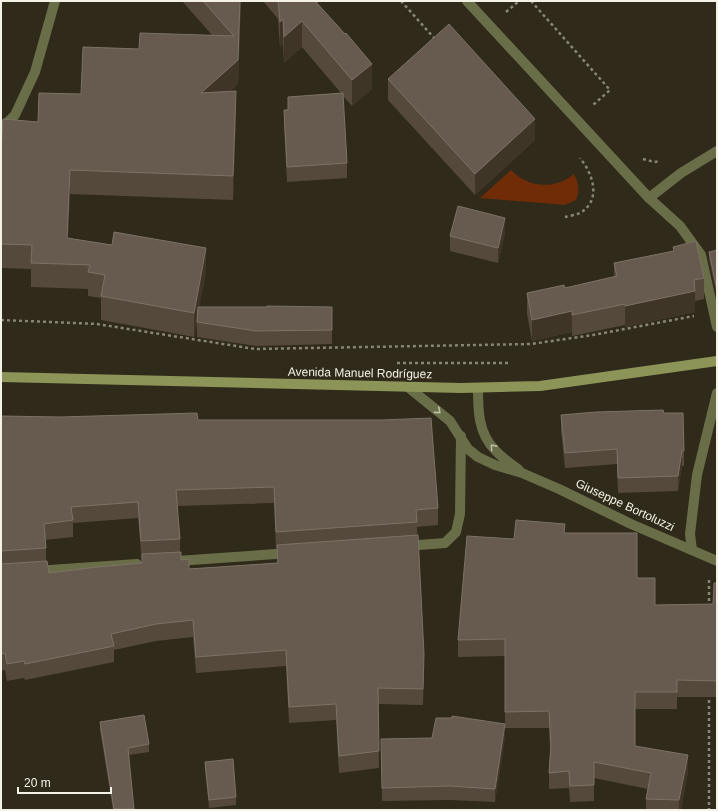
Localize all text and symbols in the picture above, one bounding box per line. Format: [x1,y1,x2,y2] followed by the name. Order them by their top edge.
[288,365,432,381] street label: Avenida Manuel Rodríguez
[434,407,441,414] one-way arrow
[491,445,498,452] one-way arrow
[573,476,677,534] street label: Giuseppe Bortoluzzi
[18,769,111,795] scale bar
[24,776,51,790] text: 20 m

